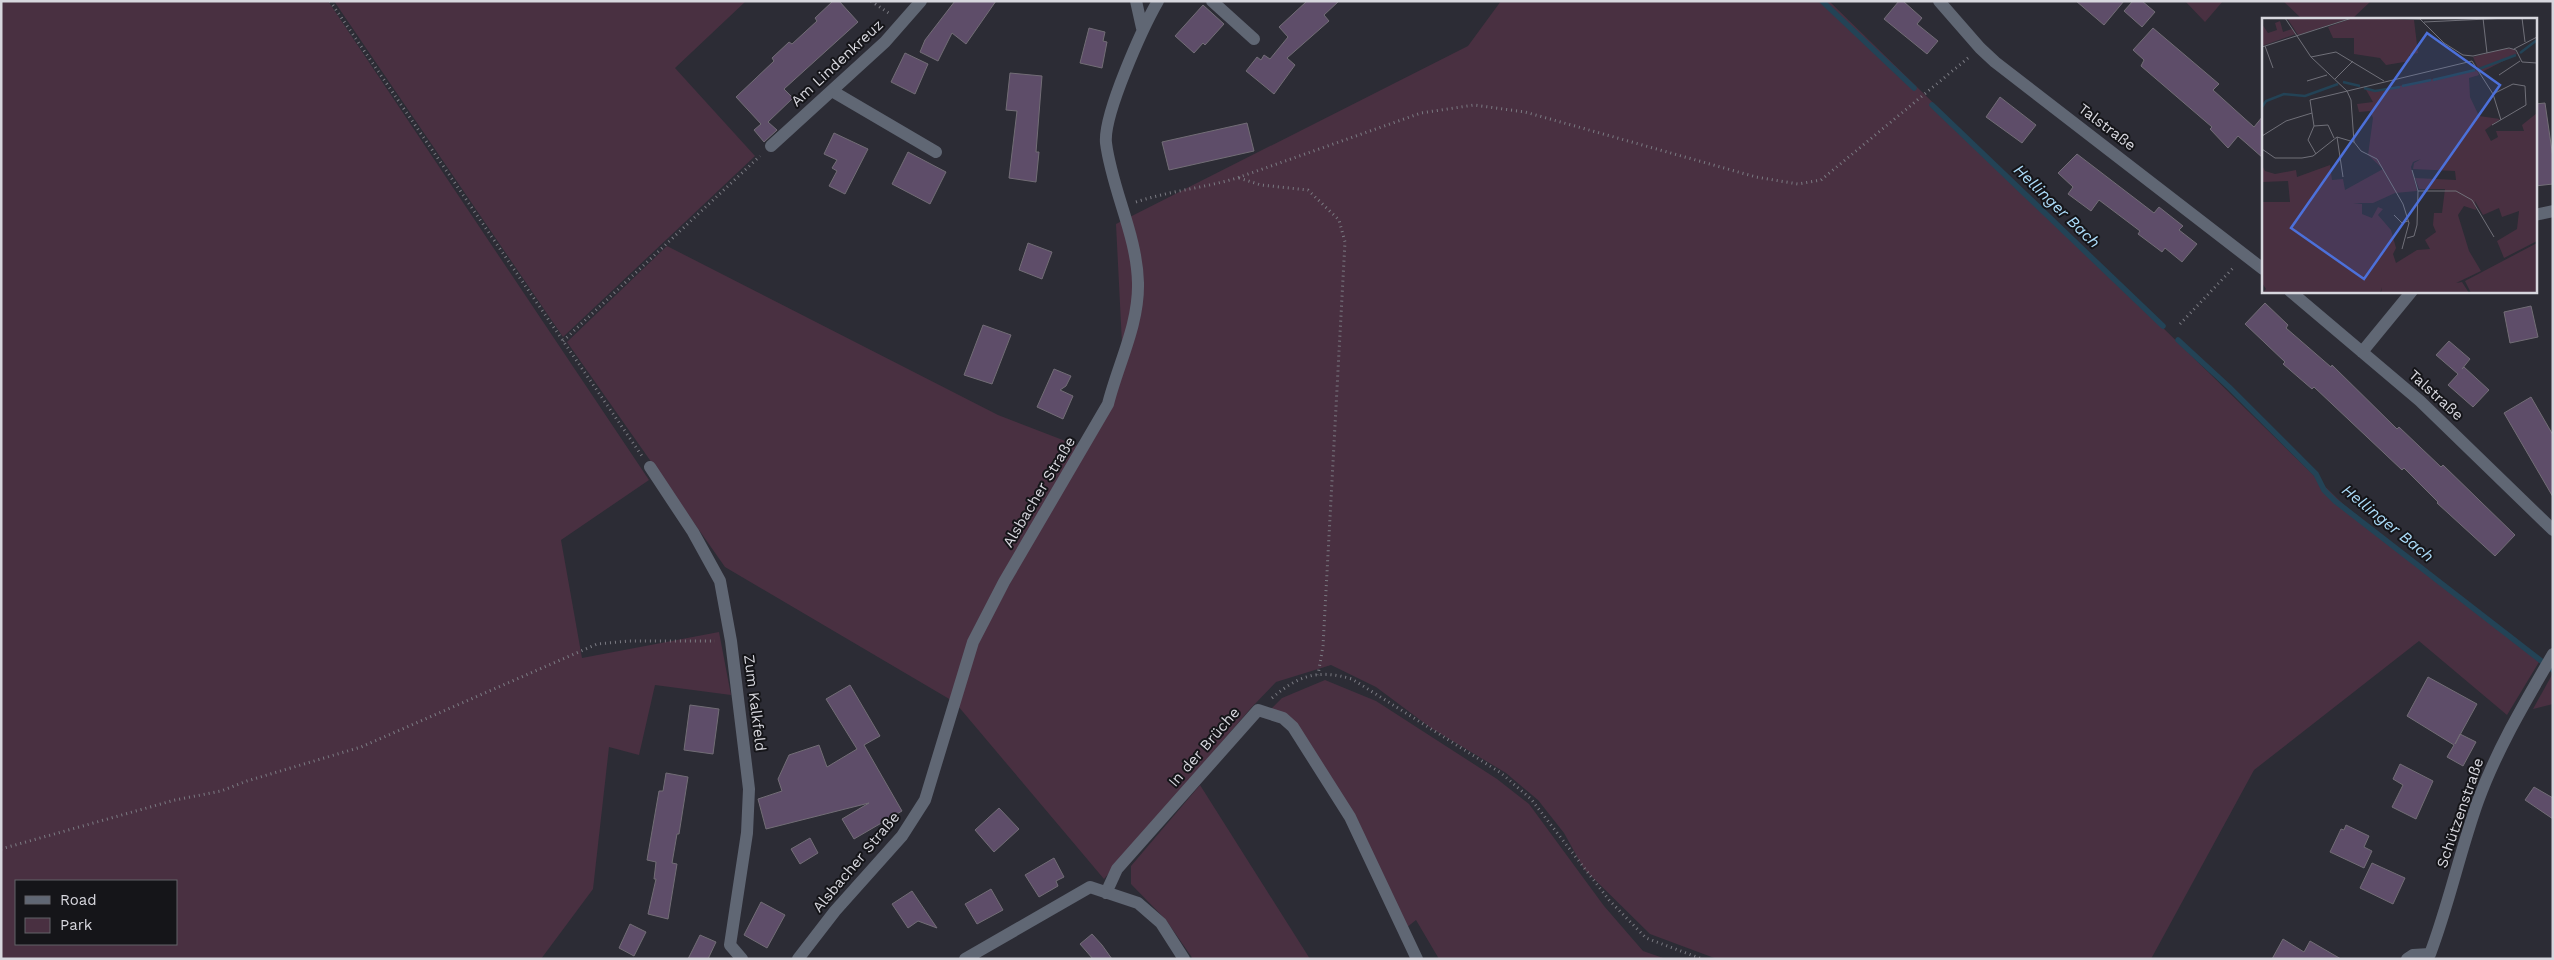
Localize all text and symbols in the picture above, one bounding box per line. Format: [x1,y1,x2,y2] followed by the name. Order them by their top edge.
[787,16,887,110] street label: Am Lindenkreuz
[2262,18,2536,292] inset map
[2075,100,2139,154] street label: Talstraße
[2010,160,2104,252] water label: Hellinger Bach
[2405,366,2467,424] street label: Talstraße
[999,433,1079,551] street label: Alsbacher Straße
[2338,480,2438,566] water label: Hellinger Bach
[740,654,770,752] street label: Zum Kalkfeld
[1165,704,1243,790] street label: In der Brüche
[2433,756,2487,870] street label: Schützenstraße
[809,808,903,916] street label: Alsbacher Straße
[15,880,178,945] legend
[60,891,97,909] text: Road
[60,916,93,934] text: Park

